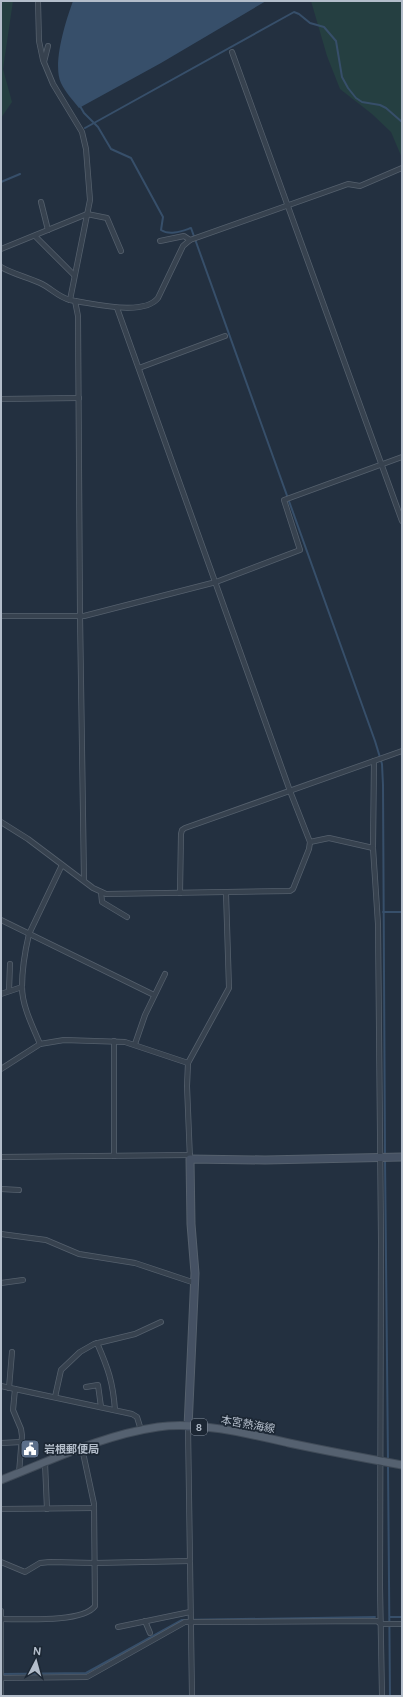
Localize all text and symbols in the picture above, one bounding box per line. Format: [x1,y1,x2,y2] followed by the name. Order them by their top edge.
[220,1412,276,1436] street label: 本宮熱海線
[191,1419,207,1435] road number: 8
[19,1438,41,1460] public building icon: 岩根郵便局
[44,1442,99,1456] place label: 岩根郵便局
[16,1641,56,1681] north arrow
[32,1644,42,1658] text: N

